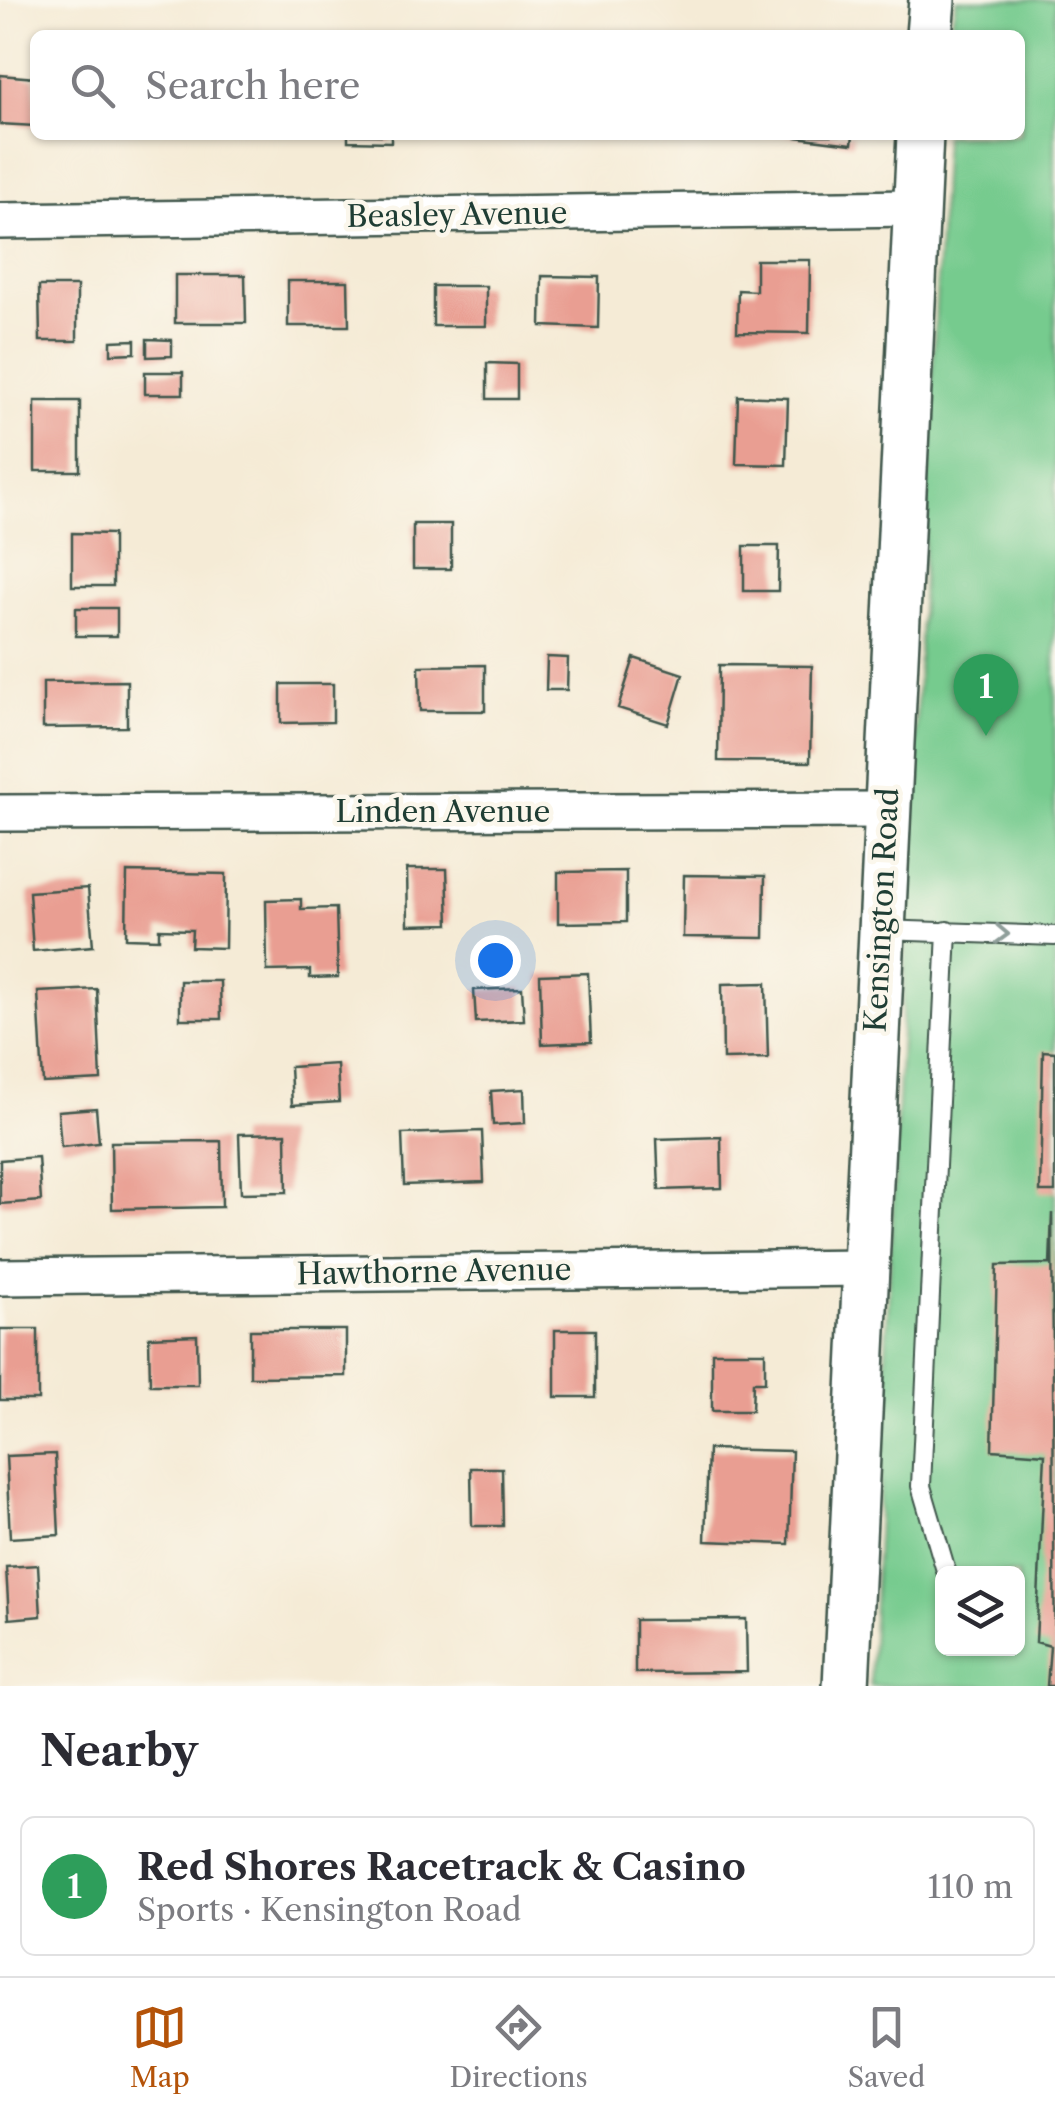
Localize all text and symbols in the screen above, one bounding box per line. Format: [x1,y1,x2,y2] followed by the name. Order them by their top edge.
[30,30,1025,140] search box
[65,58,120,113] icon: search
[145,62,360,109] text: Search here
[346,194,568,235] street label: Beasley Avenue
[954,654,1018,736] pin: 1
[857,787,906,1033] street label: Kensington Road
[336,793,550,830] street label: Linden Avenue
[995,923,1011,944] one-way arrow
[470,935,521,986] your location
[296,1251,572,1292] street label: Hawthorne Avenue
[935,1566,1025,1656] map controls
[935,1566,1025,1656] button: layers
[40,1725,198,1777] text: Nearby
[137,1843,746,1890] text: Red Shores Racetrack & Casino
[67,1867,82,1906] text: 1
[927,1867,1013,1906] text: 110 m
[137,1890,521,1929] text: Sports · Kensington Road
[130,2000,190,2094] tab: Map
[449,2000,588,2094] tab: Directions
[847,2000,925,2094] tab: Saved

